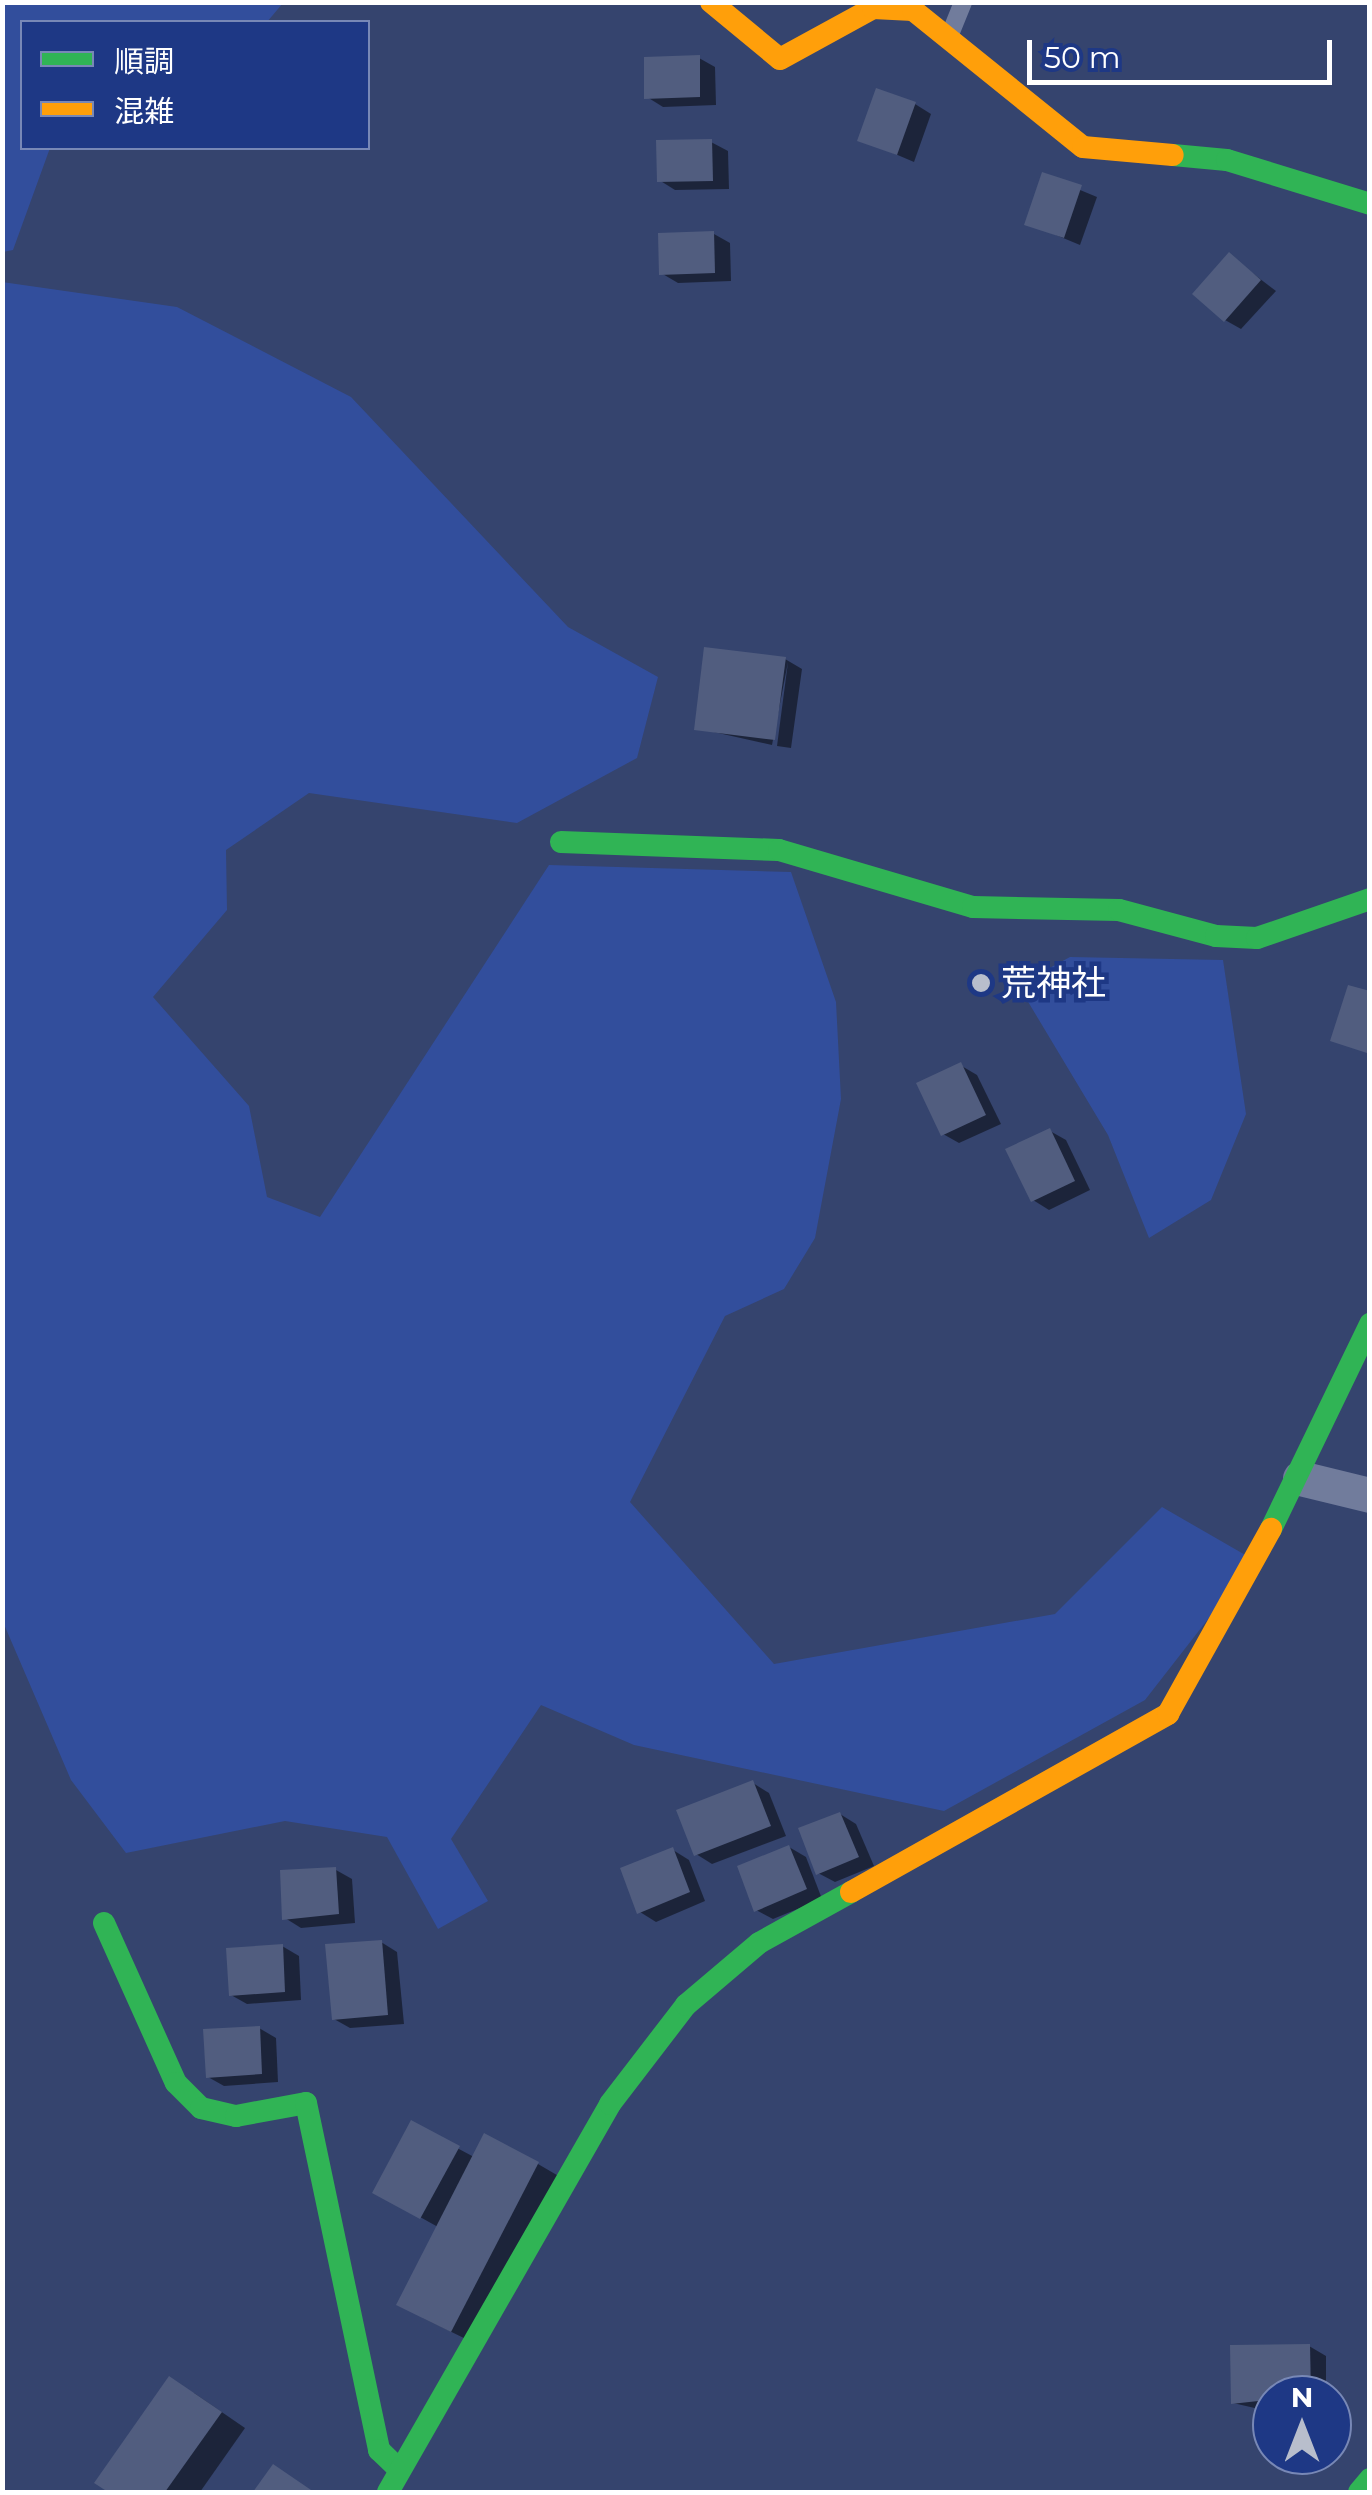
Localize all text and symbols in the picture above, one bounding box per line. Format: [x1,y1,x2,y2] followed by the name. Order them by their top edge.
[20,20,370,150] legend
[1032,20,1337,82] scale bar
[1044,39,1121,76] text: 50 m
[114,43,174,80] text: 順調
[114,93,174,130] text: 混雑
[1001,962,1106,1004] place label: 荒神社
[970,972,992,994] marker: 荒神社
[1252,2375,1352,2475] north arrow
[1291,2380,1313,2414] text: N

